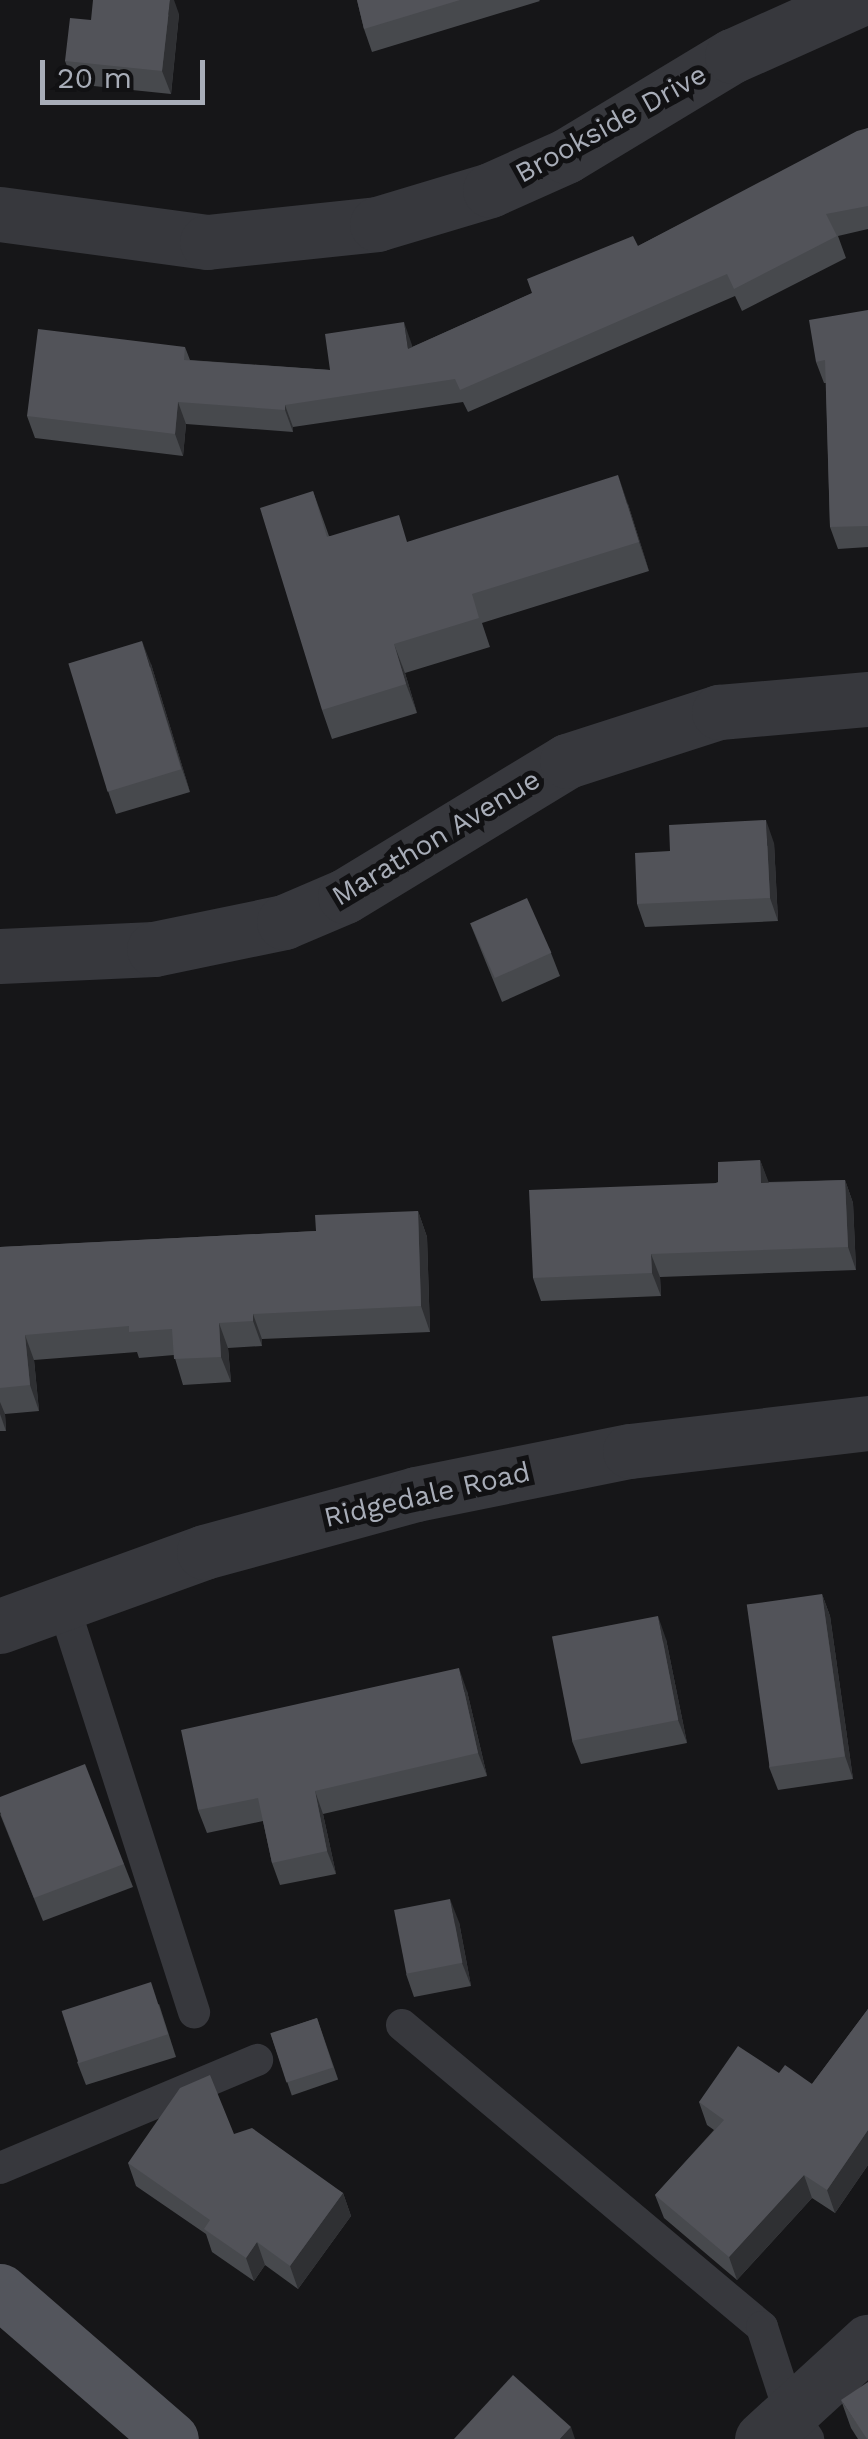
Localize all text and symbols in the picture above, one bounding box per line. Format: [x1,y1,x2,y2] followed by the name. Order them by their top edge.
[45,40,210,102] scale bar
[509,58,713,190] street label: Brookside Drive
[57,60,132,95] text: 20 m
[325,762,547,914] street label: Marathon Avenue
[321,1455,533,1535] street label: Ridgedale Road

